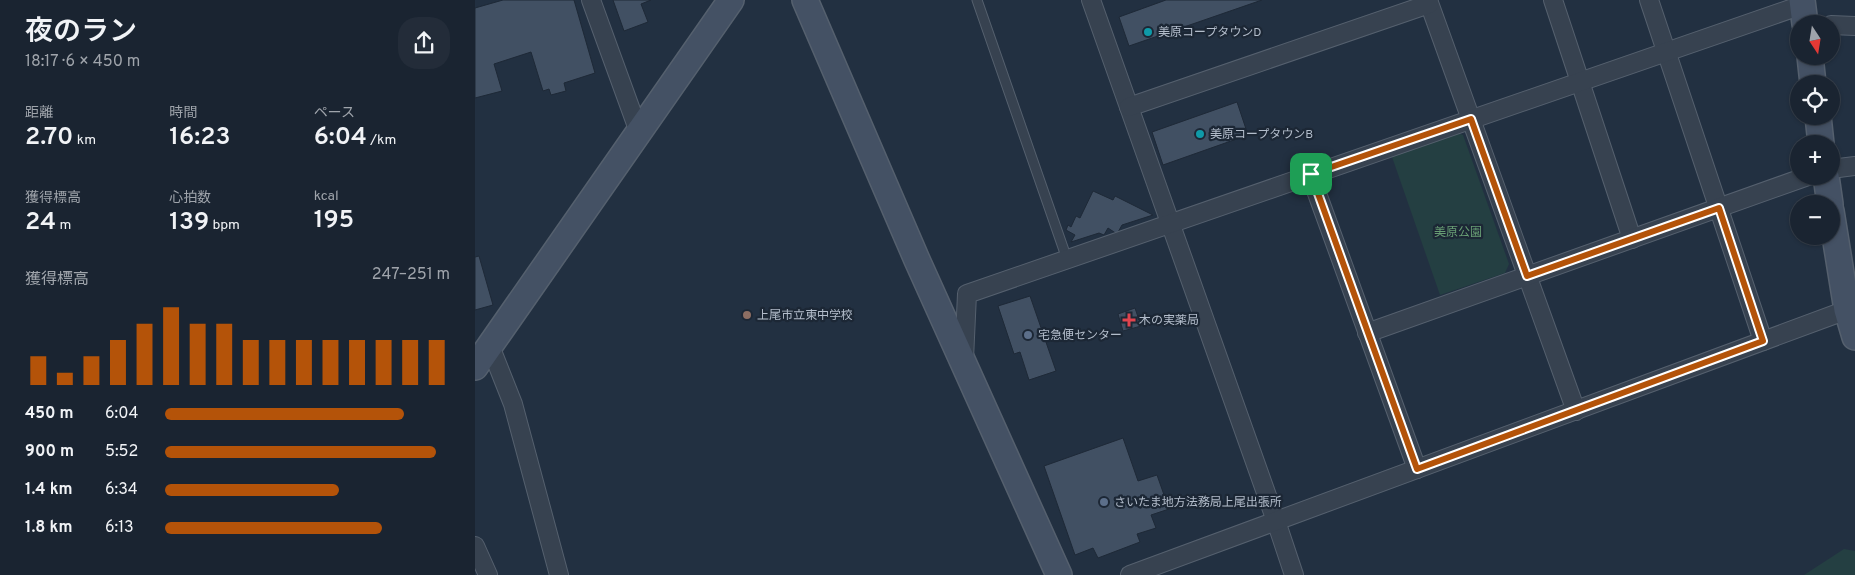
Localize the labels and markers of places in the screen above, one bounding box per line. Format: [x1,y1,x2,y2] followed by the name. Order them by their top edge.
[1158,25,1261,41] place label: 美原コープタウンD
[1142,26,1154,38] marker: 美原コープタウンD
[1210,127,1313,143] place label: 美原コープタウンB
[1194,128,1206,140] marker: 美原コープタウンB
[1290,153,1332,195] pin
[757,308,853,324] place label: 上尾市立東中学校
[741,309,753,321] marker: 上尾市立東中学校
[1139,313,1199,329] place label: 木の実薬局
[1123,314,1135,326] marker: 木の実薬局
[1038,328,1122,344] place label: 宅急便センター
[1022,329,1034,341] marker: 宅急便センター
[1114,495,1282,511] place label: さいたま地方法務局上尾出張所
[1098,496,1110,508] marker: さいたま地方法務局上尾出張所

